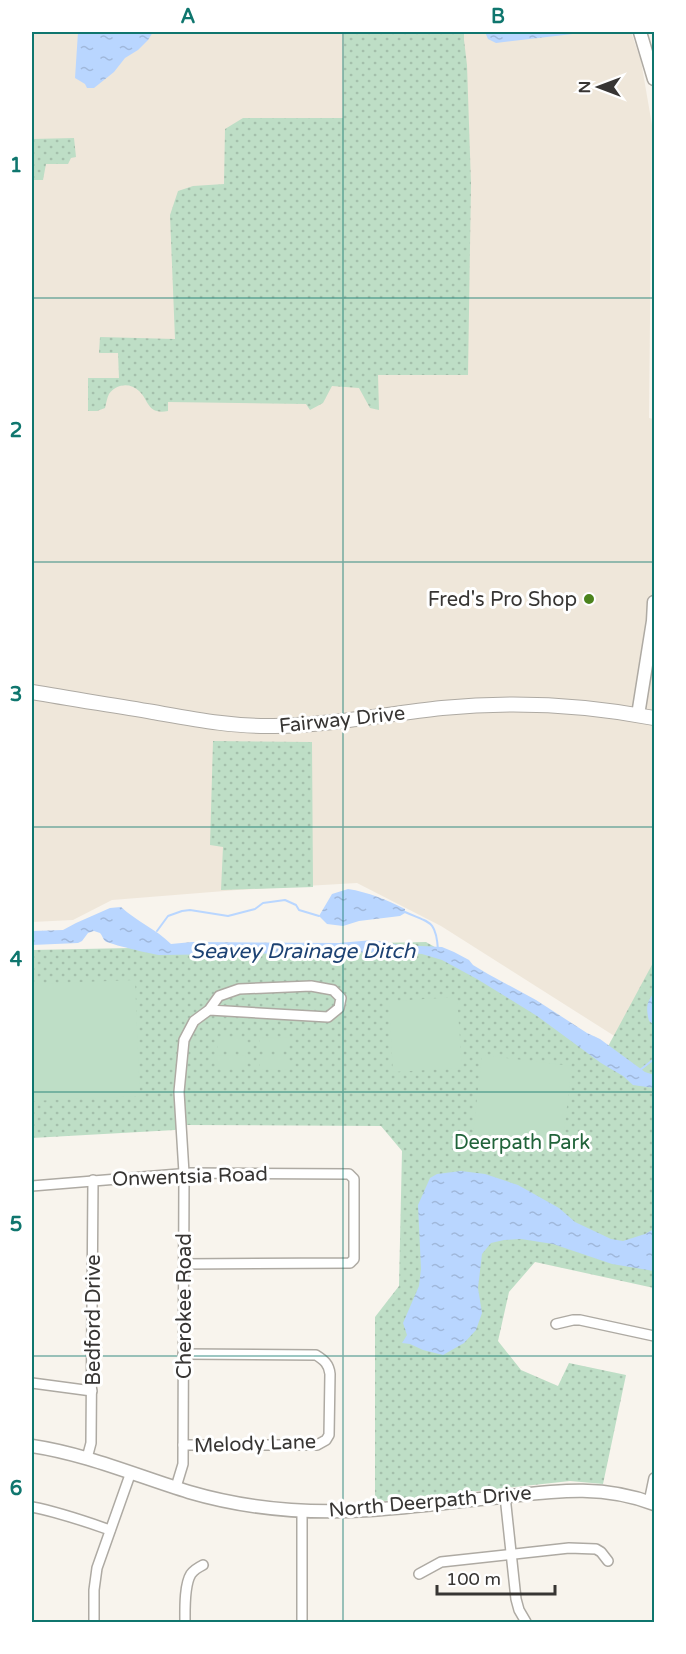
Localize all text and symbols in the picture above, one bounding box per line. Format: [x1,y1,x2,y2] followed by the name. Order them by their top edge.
[181,5,196,29] text: A
[491,5,505,29] text: B
[569,57,629,117] north arrow
[575,81,595,93] text: N
[10,154,22,178] text: 1
[10,419,22,443] text: 2
[428,588,577,612] place label: Fred's Pro Shop
[582,592,596,606] marker: Fred's Pro Shop
[10,683,22,707] text: 3
[278,701,406,739] street label: Fairway Drive
[191,939,416,964] water label: Seavey Drainage Ditch
[10,948,23,972] text: 4
[454,1131,590,1155] park label: Deerpath Park
[112,1162,268,1192] street label: Onwentsia Road
[10,1213,22,1237] text: 5
[173,1233,197,1379] street label: Cherokee Road
[82,1254,106,1386] street label: Bedford Drive
[193,1430,317,1458] street label: Melody Lane
[10,1477,22,1501] text: 6
[328,1481,532,1523] street label: North Deerpath Drive
[437,1558,556,1596] scale bar
[446,1568,501,1590] text: 100 m

